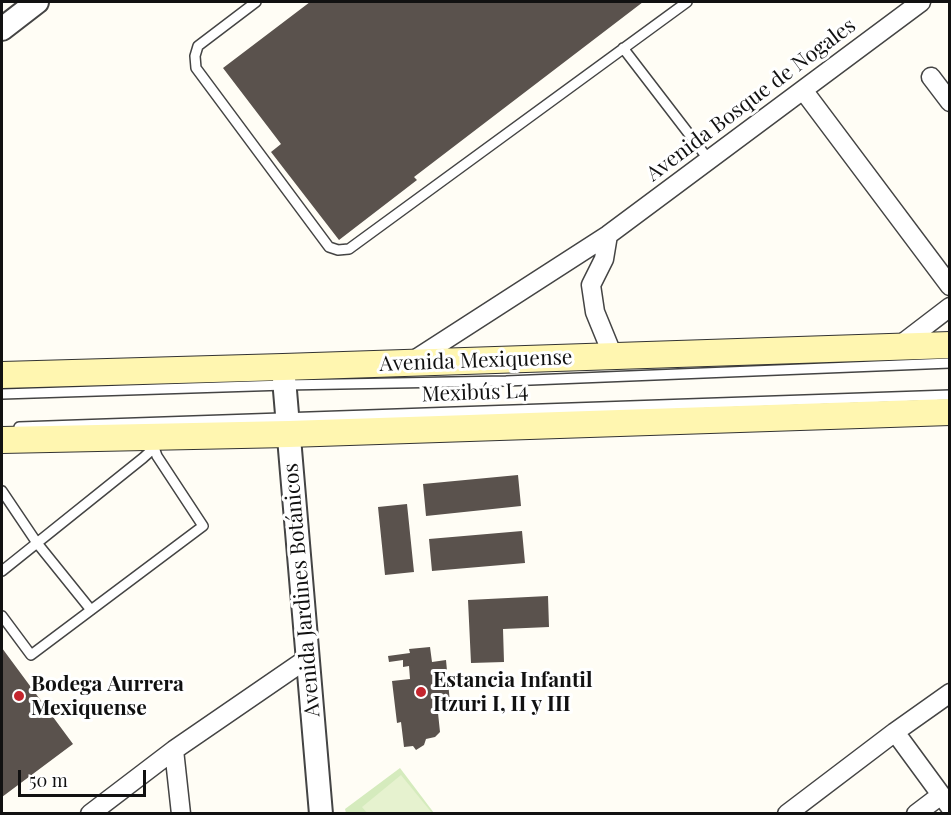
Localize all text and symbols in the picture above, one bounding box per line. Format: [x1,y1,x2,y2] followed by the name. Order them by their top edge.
[641,13,861,187] street label: Avenida Bosque de Nogales
[379,345,573,377] street label: Avenida Mexiquense
[421,379,529,407] street label: Mexibús L4
[278,462,326,718] street label: Avenida Jardines Botánicos
[433,667,592,717] place label: Estancia Infantil Itzuri I, II y III
[31,671,184,721] place label: Bodega Aurrera Mexiquense
[414,685,428,699] marker: Estancia Infantil Itzuri I, II y III
[12,689,26,703] marker: Bodega Aurrera Mexiquense
[21,758,148,796] scale bar
[29,768,68,792] text: 50 m

